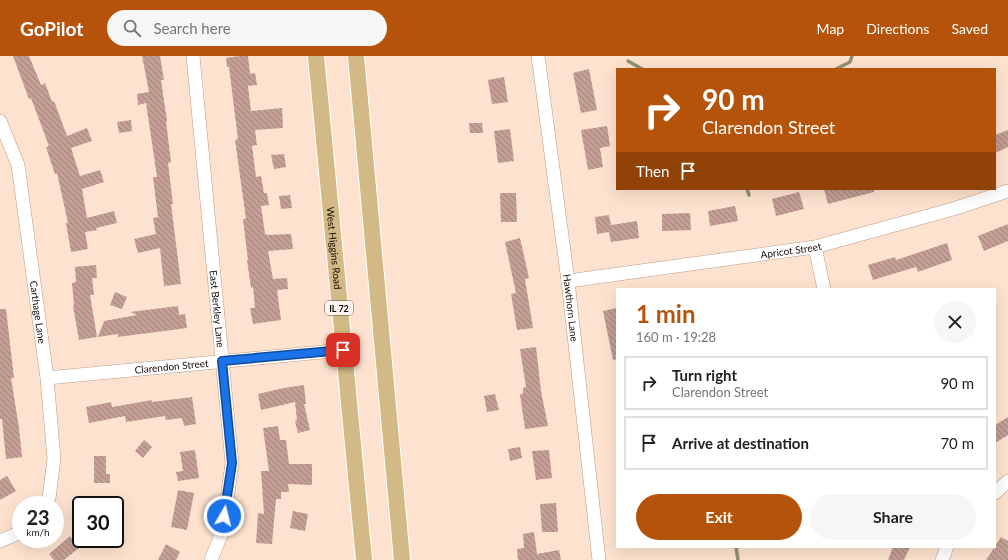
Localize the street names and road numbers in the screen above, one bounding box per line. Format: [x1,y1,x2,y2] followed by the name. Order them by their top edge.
[324,206,344,290] street label: West Higgins Road
[760,239,823,260] street label: Apricot Street
[208,270,227,348] street label: East Berkley Lane
[561,273,581,342] street label: Hawthorn Lane
[28,280,48,344] street label: Carthage Lane
[325,301,353,315] road number: IL 72
[134,357,209,376] street label: Clarendon Street

